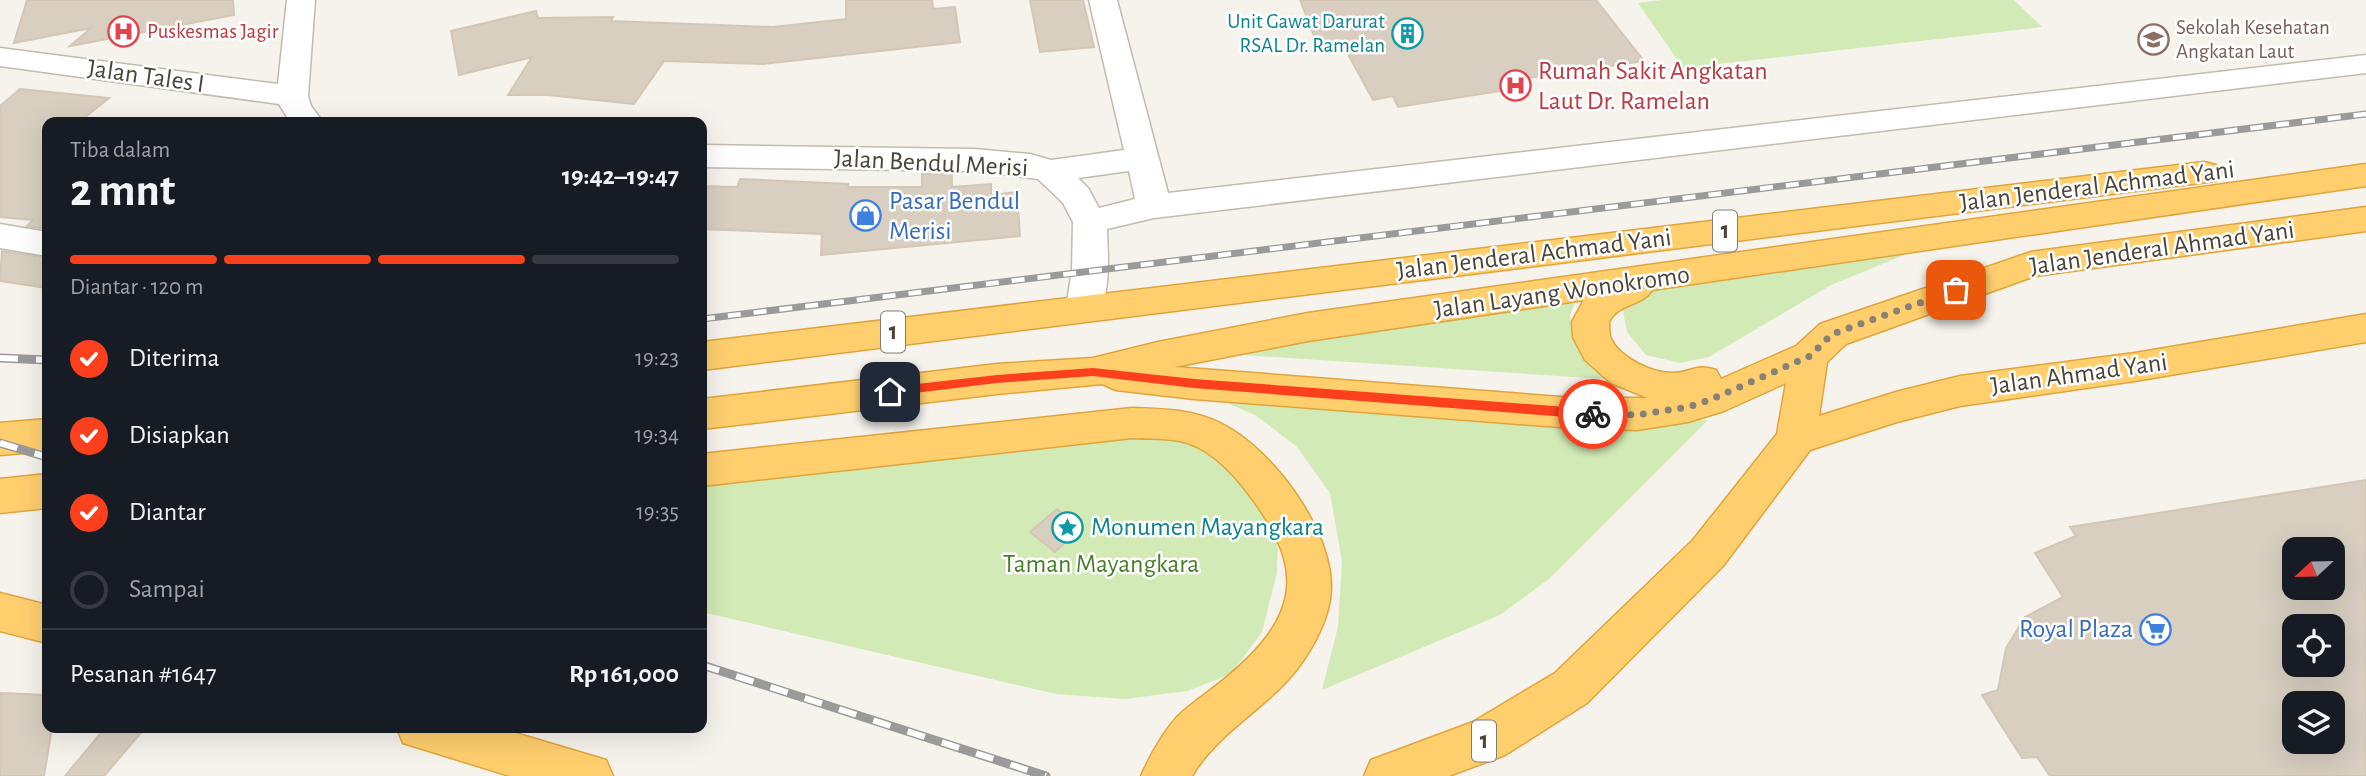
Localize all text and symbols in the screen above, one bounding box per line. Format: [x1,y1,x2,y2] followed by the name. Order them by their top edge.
[1227,11,1385,56] place label: Unit Gawat Darurat RSAL Dr. Ramelan
[107,14,141,48] hospital icon: Puskesmas Jagir
[1391,16,1425,50] building icon: Unit Gawat Darurat RSAL Dr. Ramelan
[2176,17,2330,62] place label: Sekolah Kesehatan Angkatan Laut
[147,21,279,42] place label: Puskesmas Jagir
[2136,22,2170,56] school or university icon: Sekolah Kesehatan Angkatan Laut
[86,55,206,97] street label: Jalan Tales I
[1538,58,1768,114] place label: Rumah Sakit Angkatan Laut Dr. Ramelan
[1498,69,1532,103] hospital icon: Rumah Sakit Angkatan Laut Dr. Ramelan
[70,139,170,162] text: Tiba dalam
[833,145,1029,181] street label: Jalan Bendul Merisi
[1958,156,2236,216] street label: Jalan Jenderal Achmad Yani
[562,163,679,189] text: 19:42–19:47
[70,168,175,214] text: 2 mnt
[889,188,1020,244] place label: Pasar Bendul Merisi
[849,199,883,233] shop icon: Pasar Bendul Merisi
[1713,210,1737,252] road number: 1
[2028,217,2296,279] street label: Jalan Jenderal Ahmad Yani
[1395,224,1673,284] street label: Jalan Jenderal Achmad Yani
[1926,260,1986,320] pin
[1433,261,1691,323] street label: Jalan Layang Wonokromo
[1937,271,1975,309] icon: bag
[70,276,203,299] text: Diantar · 120 m
[881,312,905,352] road number: 1
[70,340,108,378] icon: check
[129,345,220,371] text: Diterima
[635,347,679,370] text: 19:23
[1989,349,2169,399] street label: Jalan Ahmad Yani
[860,362,920,422] pin
[871,373,909,411] icon: home
[1558,379,1628,449] courier
[1574,395,1612,433] icon: bike
[70,417,108,455] icon: check
[129,422,230,448] text: Disiapkan
[634,424,679,447] text: 19:34
[70,494,108,532] icon: check
[129,499,206,525] text: Diantar
[636,501,679,524] text: 19:35
[1051,510,1085,544] place icon: Monumen Mayangkara
[1091,514,1324,540] place label: Monumen Mayangkara
[2282,537,2345,600] north arrow
[2282,537,2345,754] map controls
[1003,551,1199,577] park label: Taman Mayangkara
[129,576,205,602] text: Sampai
[2139,612,2173,646] supermarket icon: Royal Plaza
[2282,614,2345,677] button: locate
[2019,616,2133,642] place label: Royal Plaza
[70,661,217,687] text: Pesanan #1647
[569,661,679,687] text: Rp 161,000
[2282,691,2345,754] button: layers
[1472,720,1496,762] road number: 1

